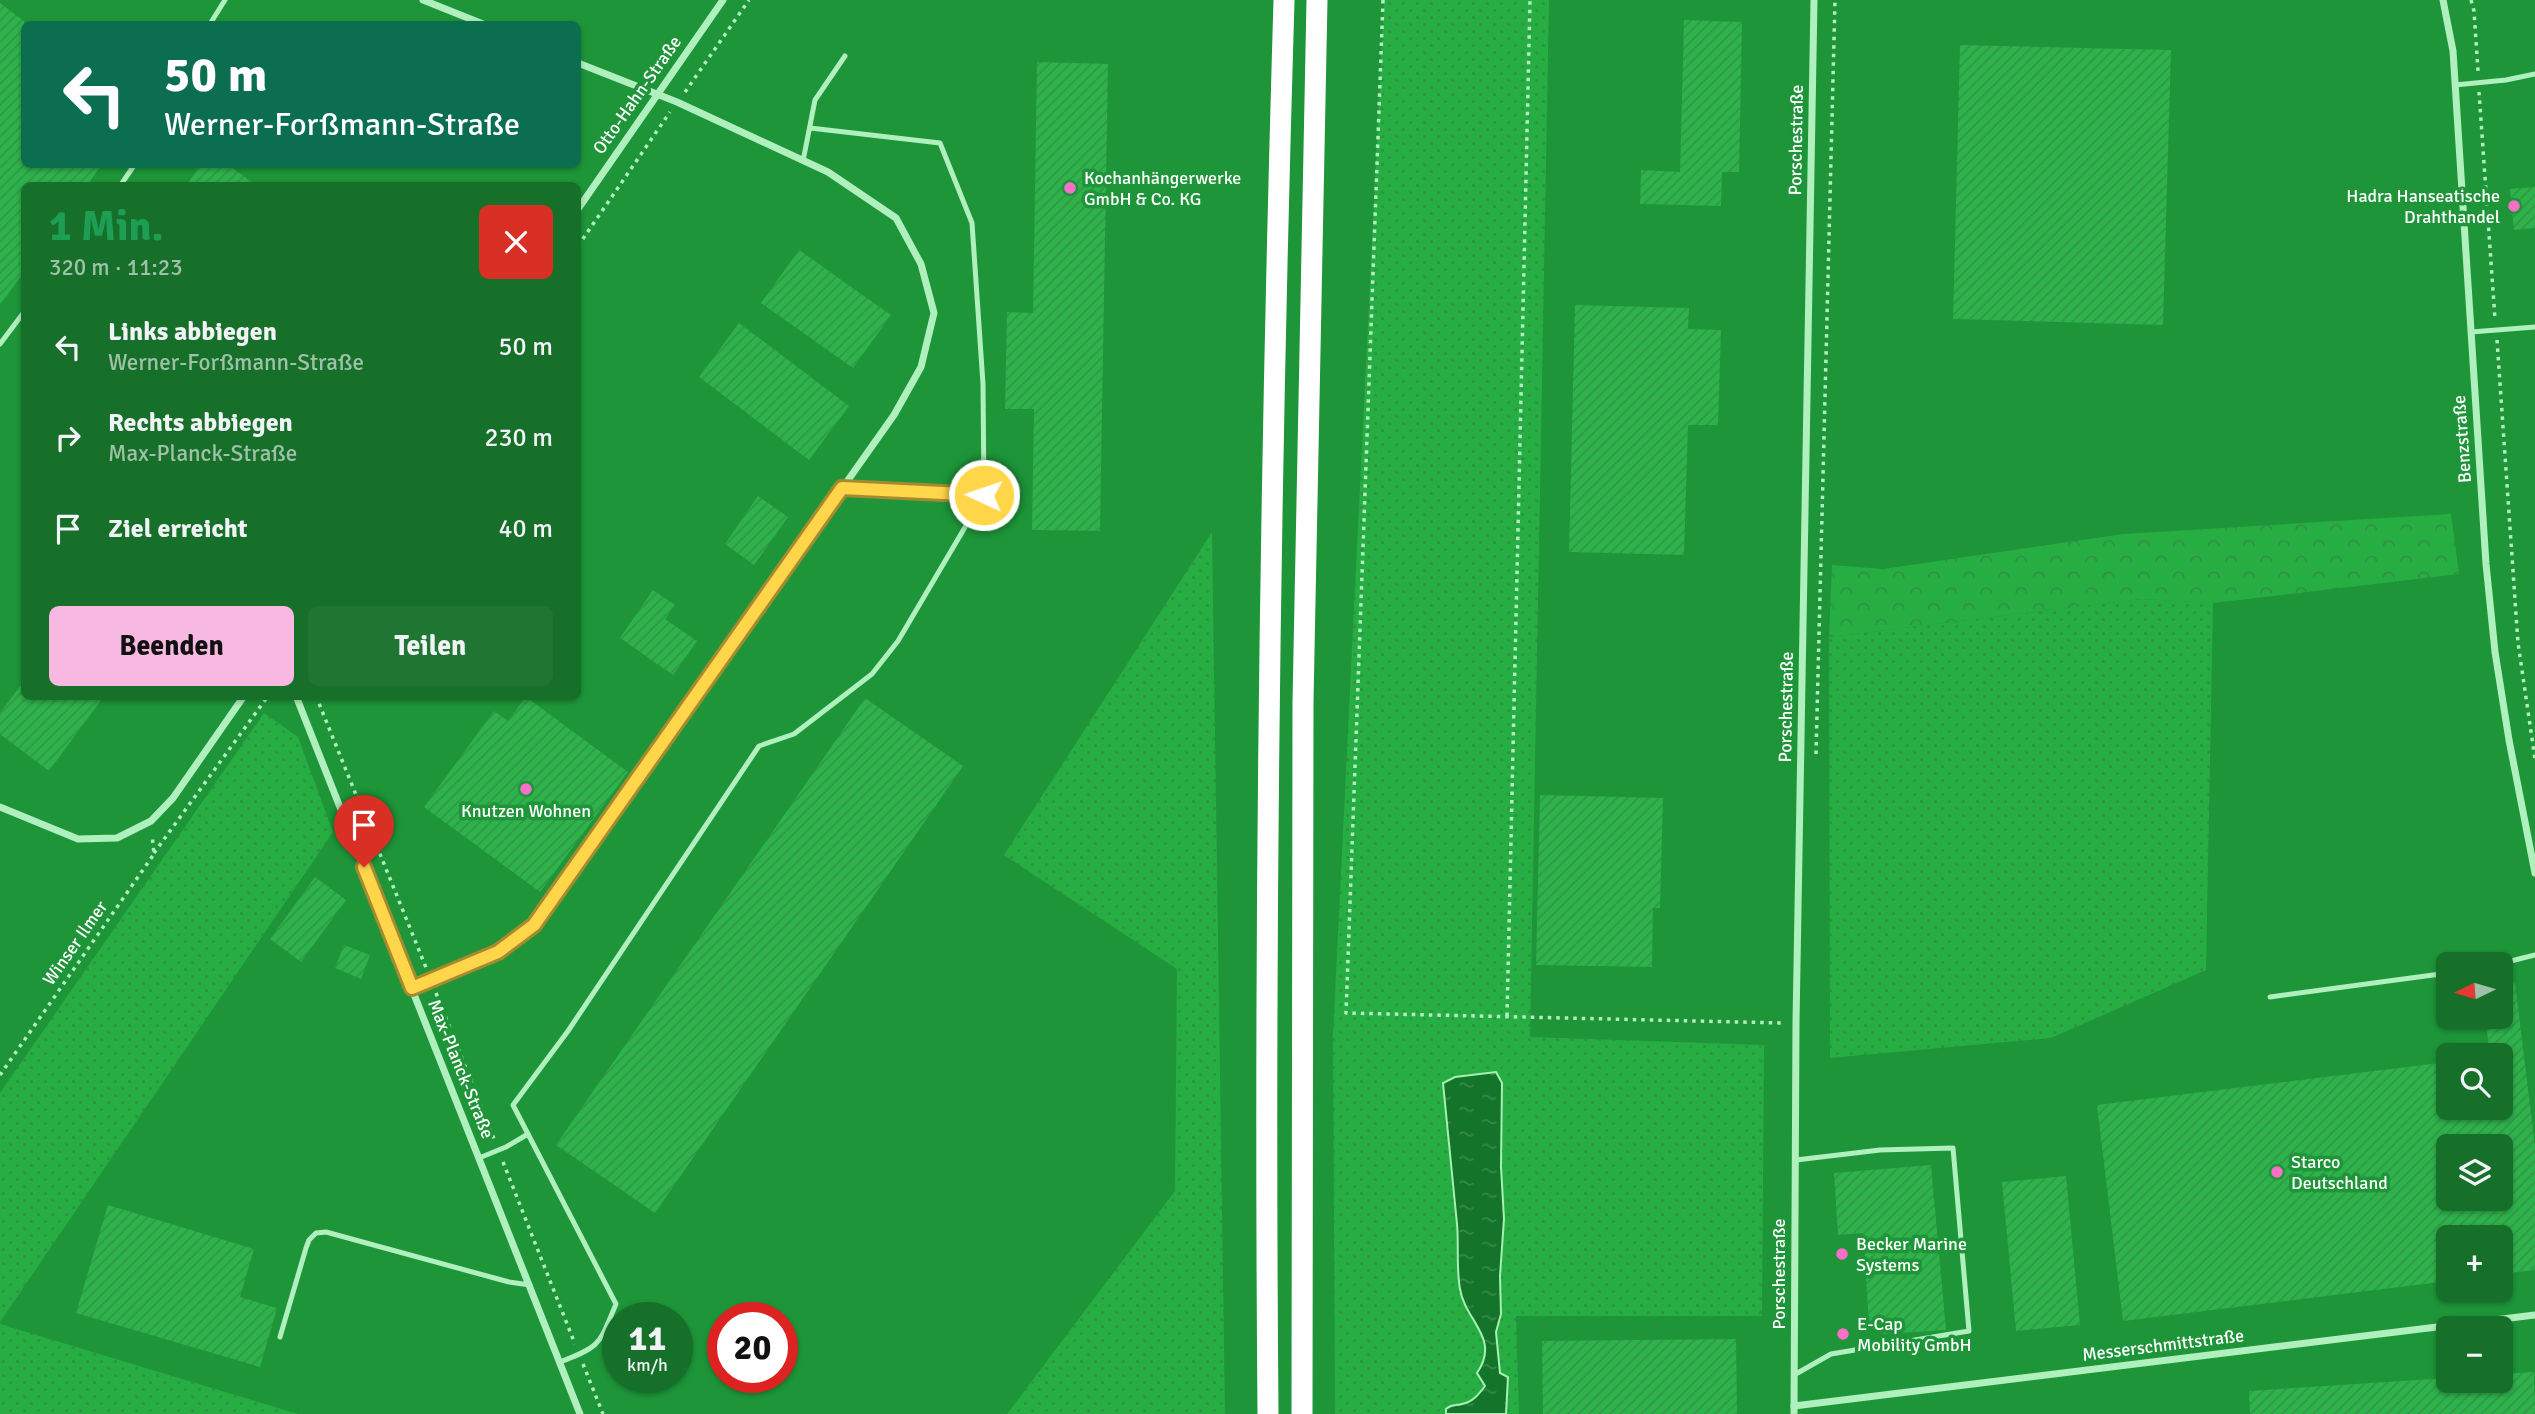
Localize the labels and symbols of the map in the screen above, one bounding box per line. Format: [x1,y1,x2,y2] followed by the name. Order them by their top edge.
[588,32,686,158] street label: Otto-Hahn-Straße
[1784,84,1808,196] street label: Porschestraße
[1084,167,1241,210] place label: Kochanhängerwerke GmbH & Co. KG
[1062,180,1078,196] marker: Kochanhängerwerke GmbH & Co. KG
[2346,185,2500,228] place label: Hadra Hanseatische Drahthandel
[2506,198,2522,214] marker: Hadra Hanseatische Drahthandel
[2448,394,2476,484] street label: Benzstraße
[947,458,1021,532] position arrow
[1774,651,1798,763] street label: Porschestraße
[518,781,534,797] marker: Knutzen Wohnen
[334,795,394,867] pin
[461,800,591,822] place label: Knutzen Wohnen
[38,896,112,989] street label: Winser Ilmer
[2436,952,2513,1029] north arrow
[423,996,499,1142] street label: Max-Planck-Straße
[2291,1151,2388,1194] place label: Starco Deutschland
[2269,1164,2285,1180] marker: Starco Deutschland
[1768,1219,1790,1329] street label: Porschestraße
[1856,1233,1967,1276] place label: Becker Marine Systems
[1834,1246,1850,1262] marker: Becker Marine Systems
[707,1302,798,1393] speed limit sign: 20
[1857,1313,1972,1356] place label: E-Cap Mobility GmbH
[2081,1324,2245,1366] street label: Messerschmittstraße
[1835,1326,1851,1342] marker: E-Cap Mobility GmbH

